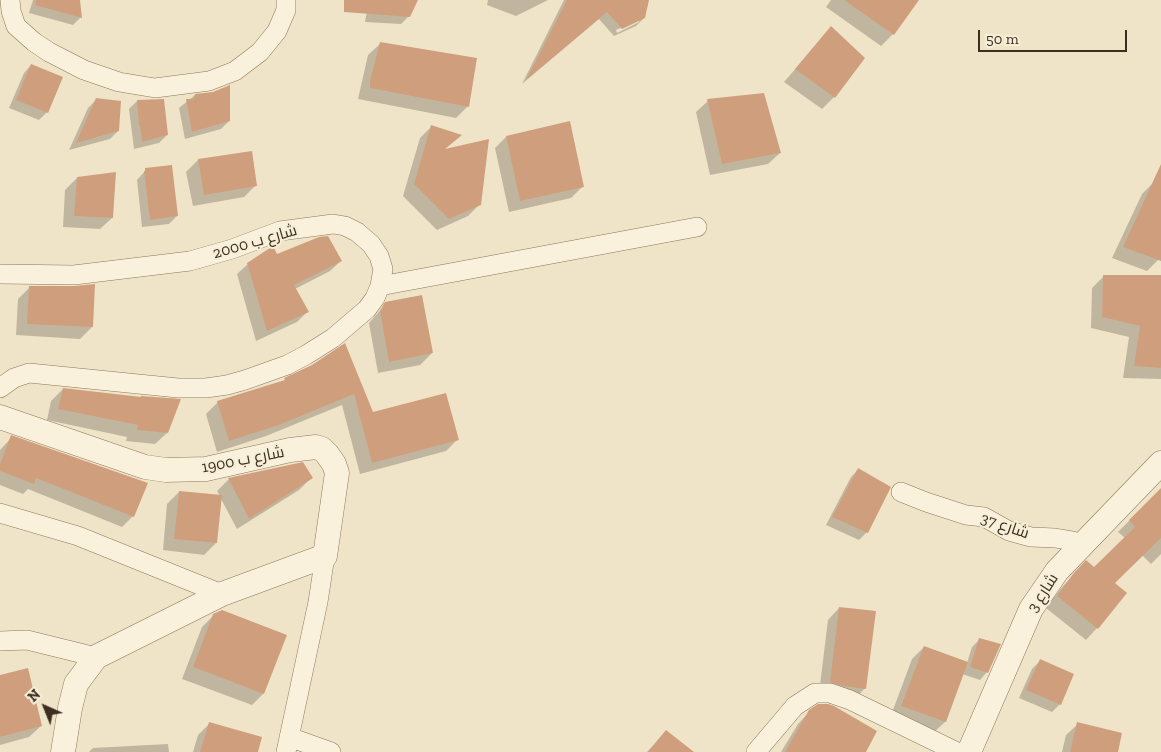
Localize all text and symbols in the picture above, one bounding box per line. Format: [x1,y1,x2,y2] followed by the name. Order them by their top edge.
[981,20,1130,52] scale bar
[986,30,1019,48] text: 50 m
[211,221,299,263] street label: شارع ب 2000
[200,443,286,477] street label: شارع ب 1900
[978,509,1032,543] street label: شارع 37
[1023,570,1063,616] street label: شارع 3
[20,682,70,732] north arrow
[24,686,44,706] text: N

